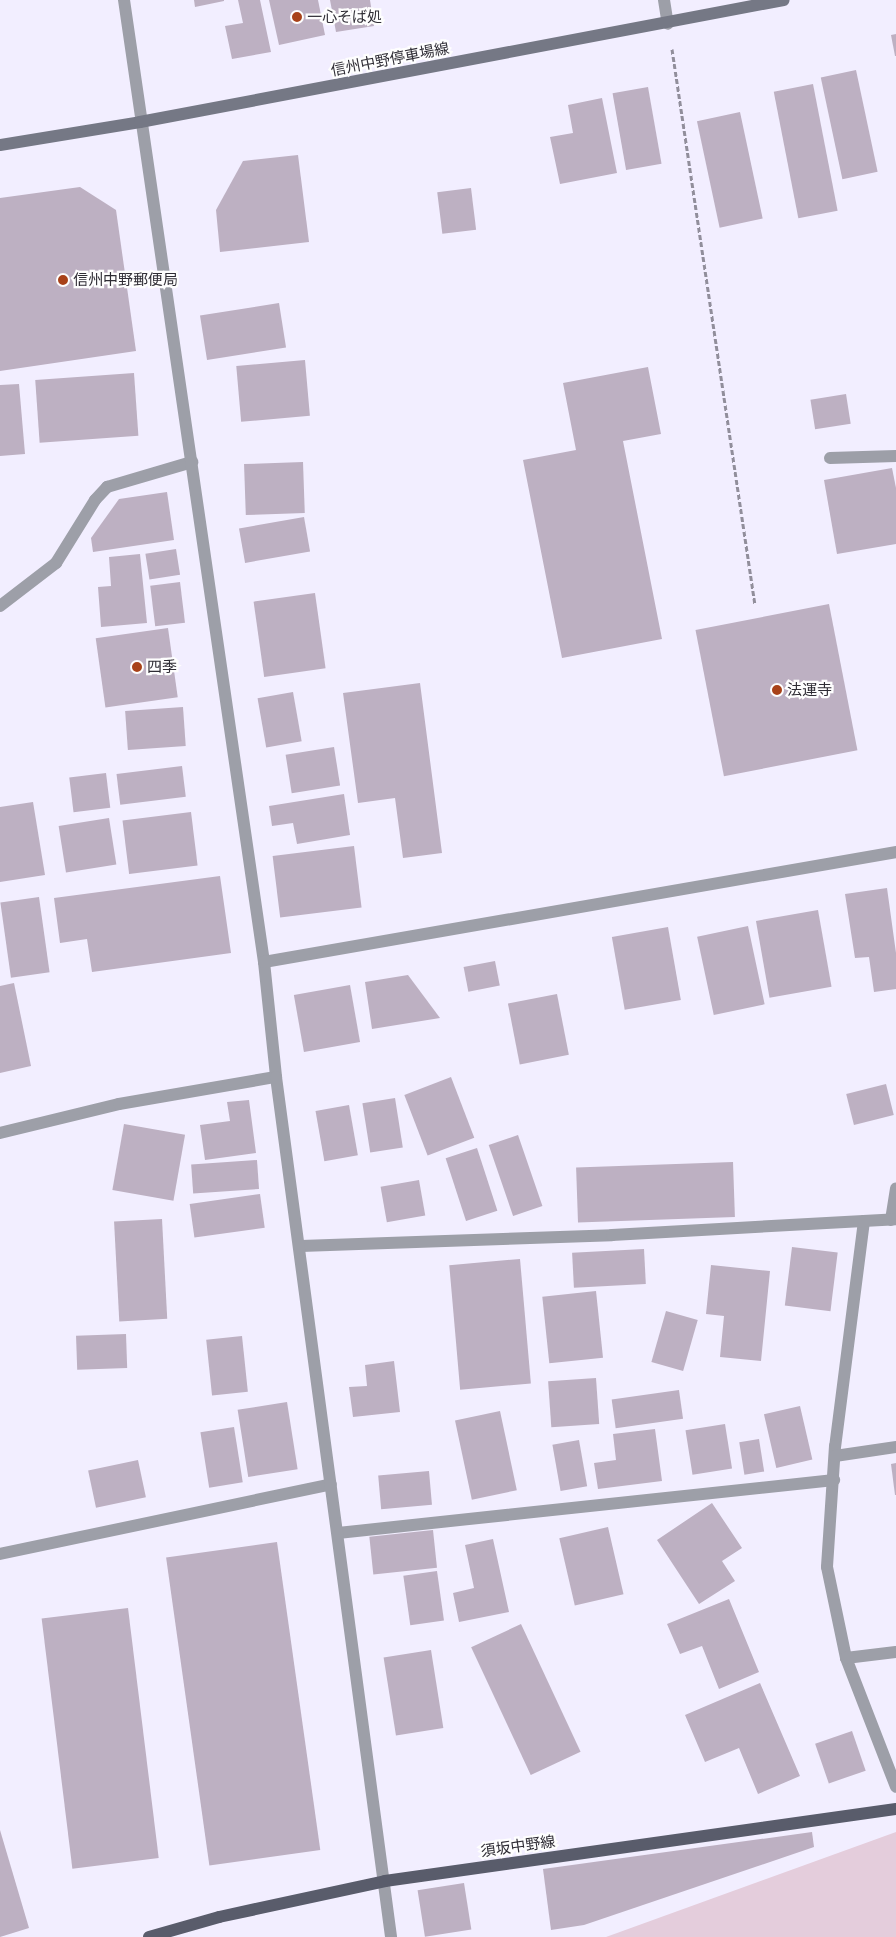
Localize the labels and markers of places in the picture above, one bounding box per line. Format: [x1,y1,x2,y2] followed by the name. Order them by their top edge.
[307,8,382,26] place label: 一心そば処
[291,11,303,23] marker: 一心そば処
[73,271,178,289] place label: 信州中野郵便局
[57,274,69,286] marker: 信州中野郵便局
[147,658,177,676] place label: 四季
[131,661,143,673] marker: 四季
[787,681,832,699] place label: 法運寺
[771,684,783,696] marker: 法運寺

